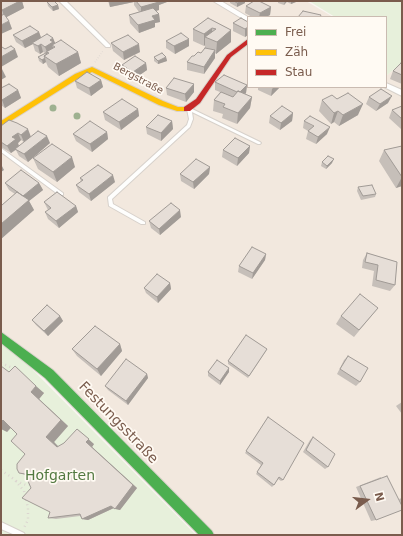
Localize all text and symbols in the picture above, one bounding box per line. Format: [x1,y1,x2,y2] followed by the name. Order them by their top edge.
[247,16,387,88] legend
[285,25,306,39] text: Frei
[285,45,308,59] text: Zäh
[111,61,165,97] street label: Bergstraße
[285,65,312,79] text: Stau
[75,379,161,467] street label: Festungsstraße
[25,468,95,484] park label: Hofgarten
[347,480,387,520] north arrow
[372,491,387,503] text: N

